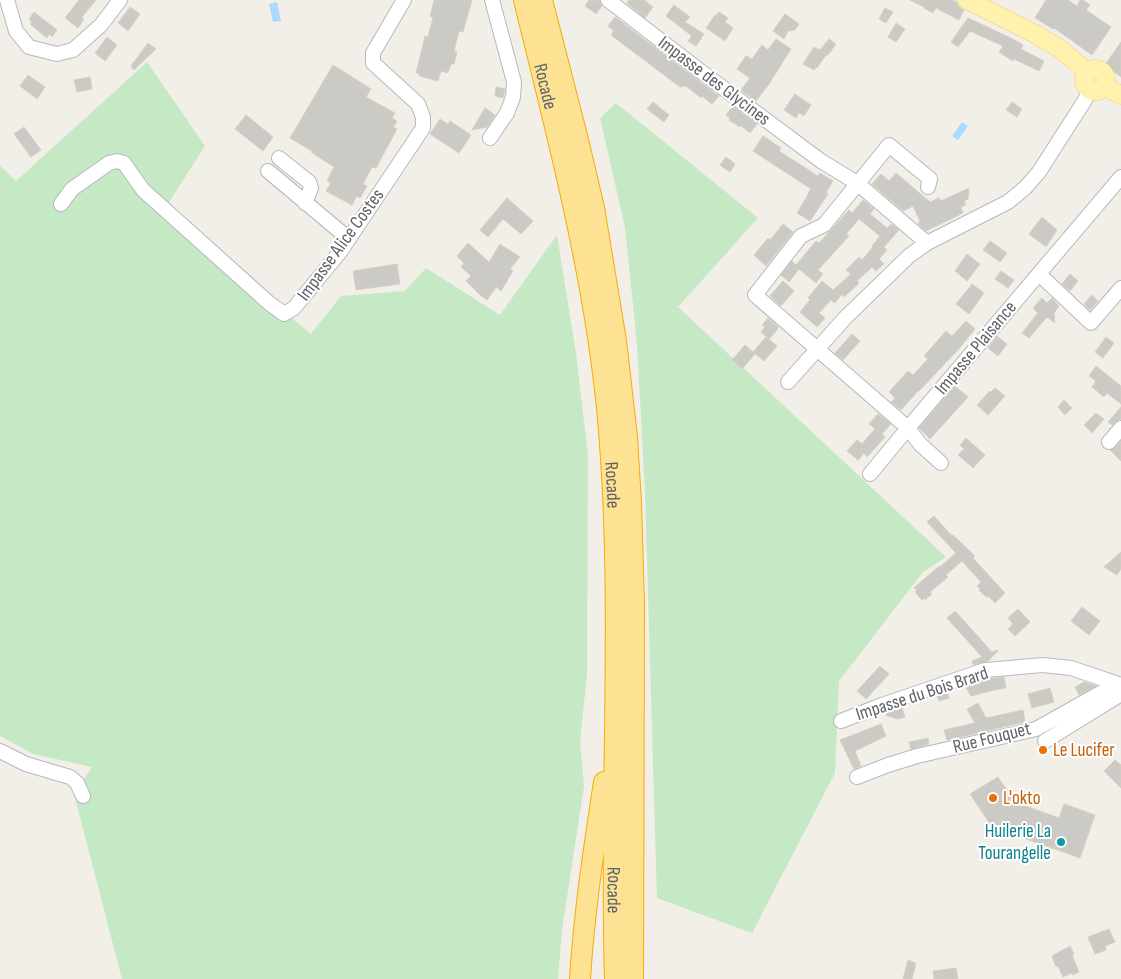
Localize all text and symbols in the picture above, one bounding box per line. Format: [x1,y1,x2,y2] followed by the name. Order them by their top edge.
[653,31,775,131] street label: Impasse des Glycines
[529,61,562,112] street label: Rocade
[293,184,390,306] street label: Impasse Alice Costes
[930,297,1022,399] street label: Impasse Plaisance
[600,461,625,509] street label: Rocade
[853,662,991,726] street label: Impasse du Bois Brard
[951,717,1033,759] street label: Rue Fouquet
[1053,739,1115,762] place label: Le Lucifer
[1037,744,1049,756] marker: Le Lucifer
[1003,787,1041,810] place label: L'okto
[987,792,999,804] marker: L'okto
[978,820,1051,865] place label: Huilerie La Tourangelle
[1055,836,1067,848] marker: Huilerie La Tourangelle
[602,867,625,913] street label: Rocade

